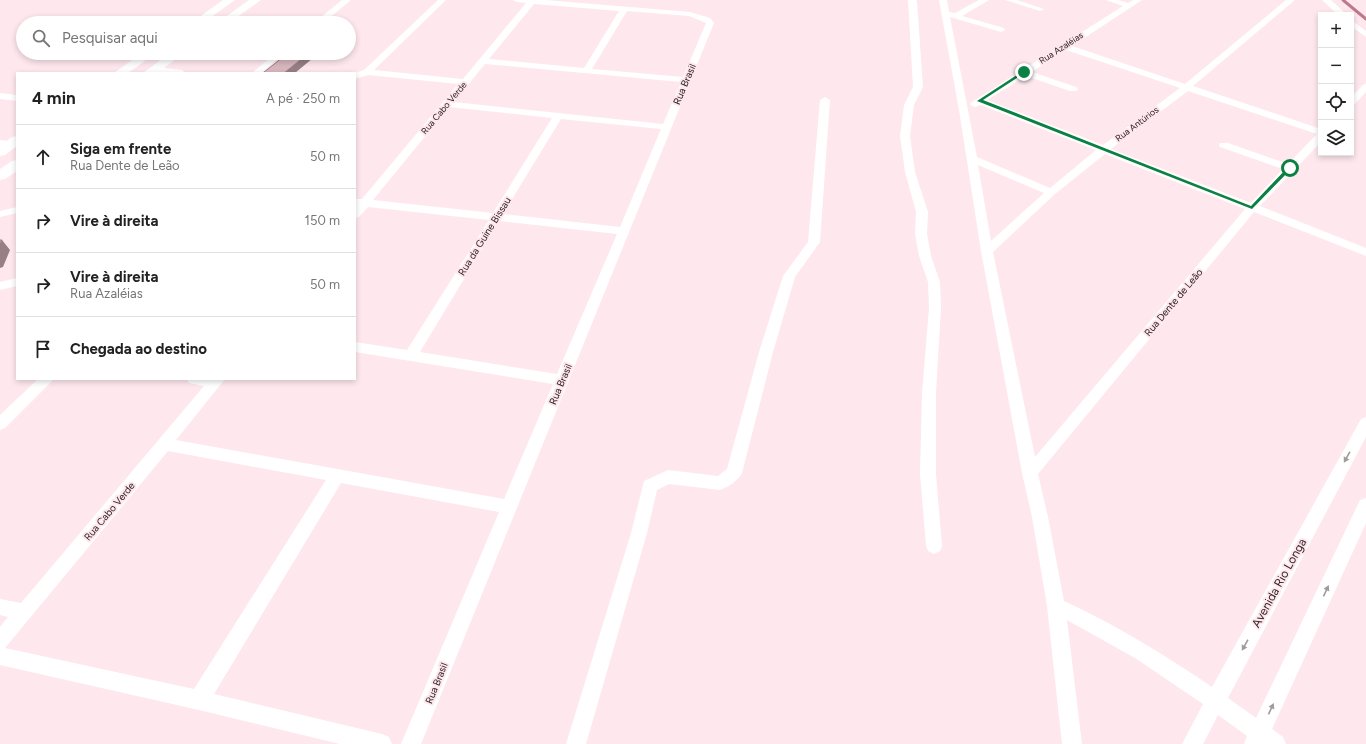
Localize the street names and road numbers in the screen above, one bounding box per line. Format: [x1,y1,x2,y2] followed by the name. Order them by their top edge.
[1037,29,1085,66] street label: Rua Azaléias
[670,62,699,107] street label: Rua Brasil
[418,79,469,136] street label: Rua Cabo Verde
[1113,104,1161,144] street label: Rua Antúrios
[455,195,514,278] street label: Rua da Guine Bissau
[1141,266,1206,339] street label: Rua Dente de Leão
[546,362,575,407] street label: Rua Brasil
[81,479,138,543] street label: Rua Cabo Verde
[1249,536,1309,630] street label: Avenida Rio Longa
[422,661,451,706] street label: Rua Brasil

